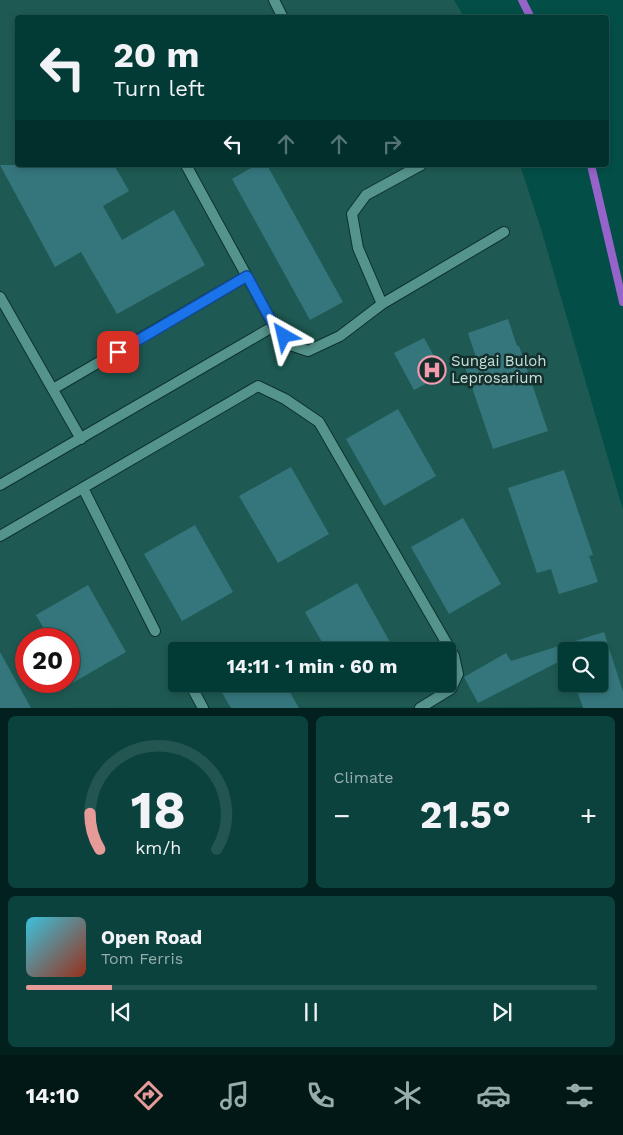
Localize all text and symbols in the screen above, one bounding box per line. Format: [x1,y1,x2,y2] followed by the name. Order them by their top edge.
[113,34,199,76] text: 20 m
[30,35,95,100] icon: left
[113,76,205,101] text: Turn left
[219,130,247,158] icon: left
[272,130,300,158] icon: ahead
[325,130,353,158] icon: ahead
[378,130,406,158] icon: right
[257,309,309,361] position arrow
[97,331,139,373] pin
[104,338,132,366] icon: arrive
[451,352,547,387] place label: Sungai Buloh Leprosarium
[417,355,447,385] hospital icon: Sungai Buloh Leprosarium
[15,628,80,693] speed limit sign: 20
[558,642,608,692] map controls
[558,642,608,692] button: search
[227,655,397,678] text: 14:11 · 1 min · 60 m
[334,768,394,787] text: Climate
[130,780,185,841] text: 18
[420,793,511,837] text: 21.5°
[334,799,350,832] text: −
[580,799,597,832] text: +
[135,837,181,858] text: km/h
[101,926,202,949] text: Open Road
[101,949,183,968] text: Tom Ferris
[107,998,135,1026] icon: previous
[297,998,325,1026] icon: pause
[488,998,516,1026] icon: next
[131,1078,166,1113] icon: directions
[217,1078,252,1113] icon: music
[303,1078,338,1113] icon: phone
[390,1078,425,1113] icon: climate
[476,1078,511,1113] icon: car
[562,1078,597,1113] icon: filters
[26,1083,80,1108] text: 14:10

